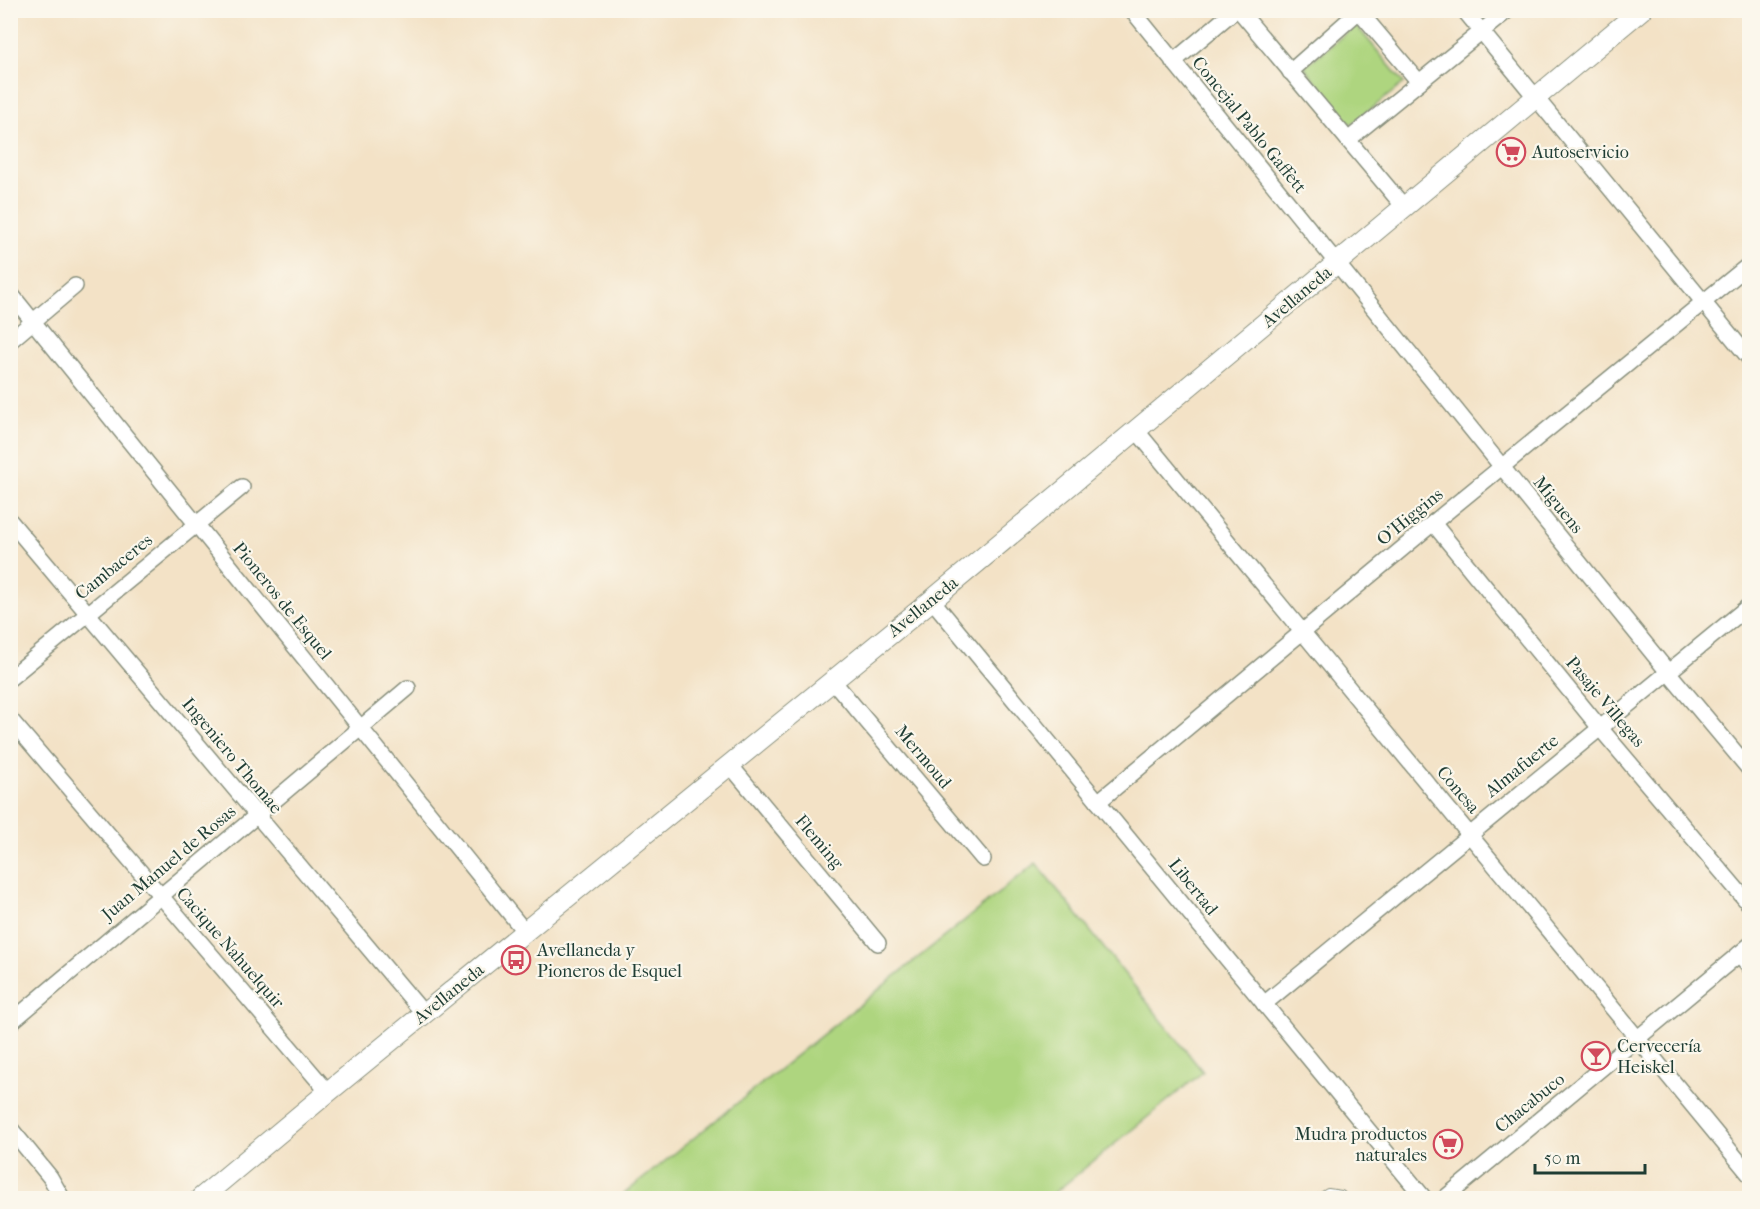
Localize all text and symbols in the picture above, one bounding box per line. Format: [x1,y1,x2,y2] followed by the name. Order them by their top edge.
[1187,52,1311,198] street label: Concejal Pablo Gaffett
[1495,136,1527,168] supermarket icon: Autoservicio
[1531,142,1629,163] place label: Autoservicio
[1257,261,1337,333] street label: Avellaneda
[1529,472,1588,538] street label: Miguens
[1373,484,1448,550] street label: O'Higgins
[71,529,157,604] street label: Cambaceres
[228,538,336,664] street label: Pioneros de Esquel
[883,572,963,642] street label: Avellaneda
[1561,653,1649,752] street label: Pasaje Villegas
[177,694,287,818] street label: Ingeniero Thomae
[890,721,956,793] street label: Mermoud
[1480,730,1563,803] street label: Almafuerte
[1432,762,1484,818] street label: Conesa
[96,801,240,926] street label: Juan Manuel de Rosas
[790,811,848,874] street label: Fleming
[1164,854,1222,920] street label: Libertad
[172,883,288,1013] street label: Cacique Nahuelquir
[536,940,682,982] place label: Avellaneda y Pioneros de Esquel
[500,944,532,976] bus stop icon: Avellaneda y Pioneros de Esquel
[409,959,489,1029] street label: Avellaneda
[1617,1036,1702,1078] place label: Cervecería Heiskel
[1580,1040,1612,1072] bar icon: Cervecería Heiskel
[1491,1069,1569,1137] street label: Chacabuco
[1295,1124,1427,1166] place label: Mudra productos naturales
[1432,1128,1464,1160] supermarket icon: Mudra productos naturales
[1535,1137,1644,1175] scale bar
[1544,1148,1581,1169] text: 50 m

